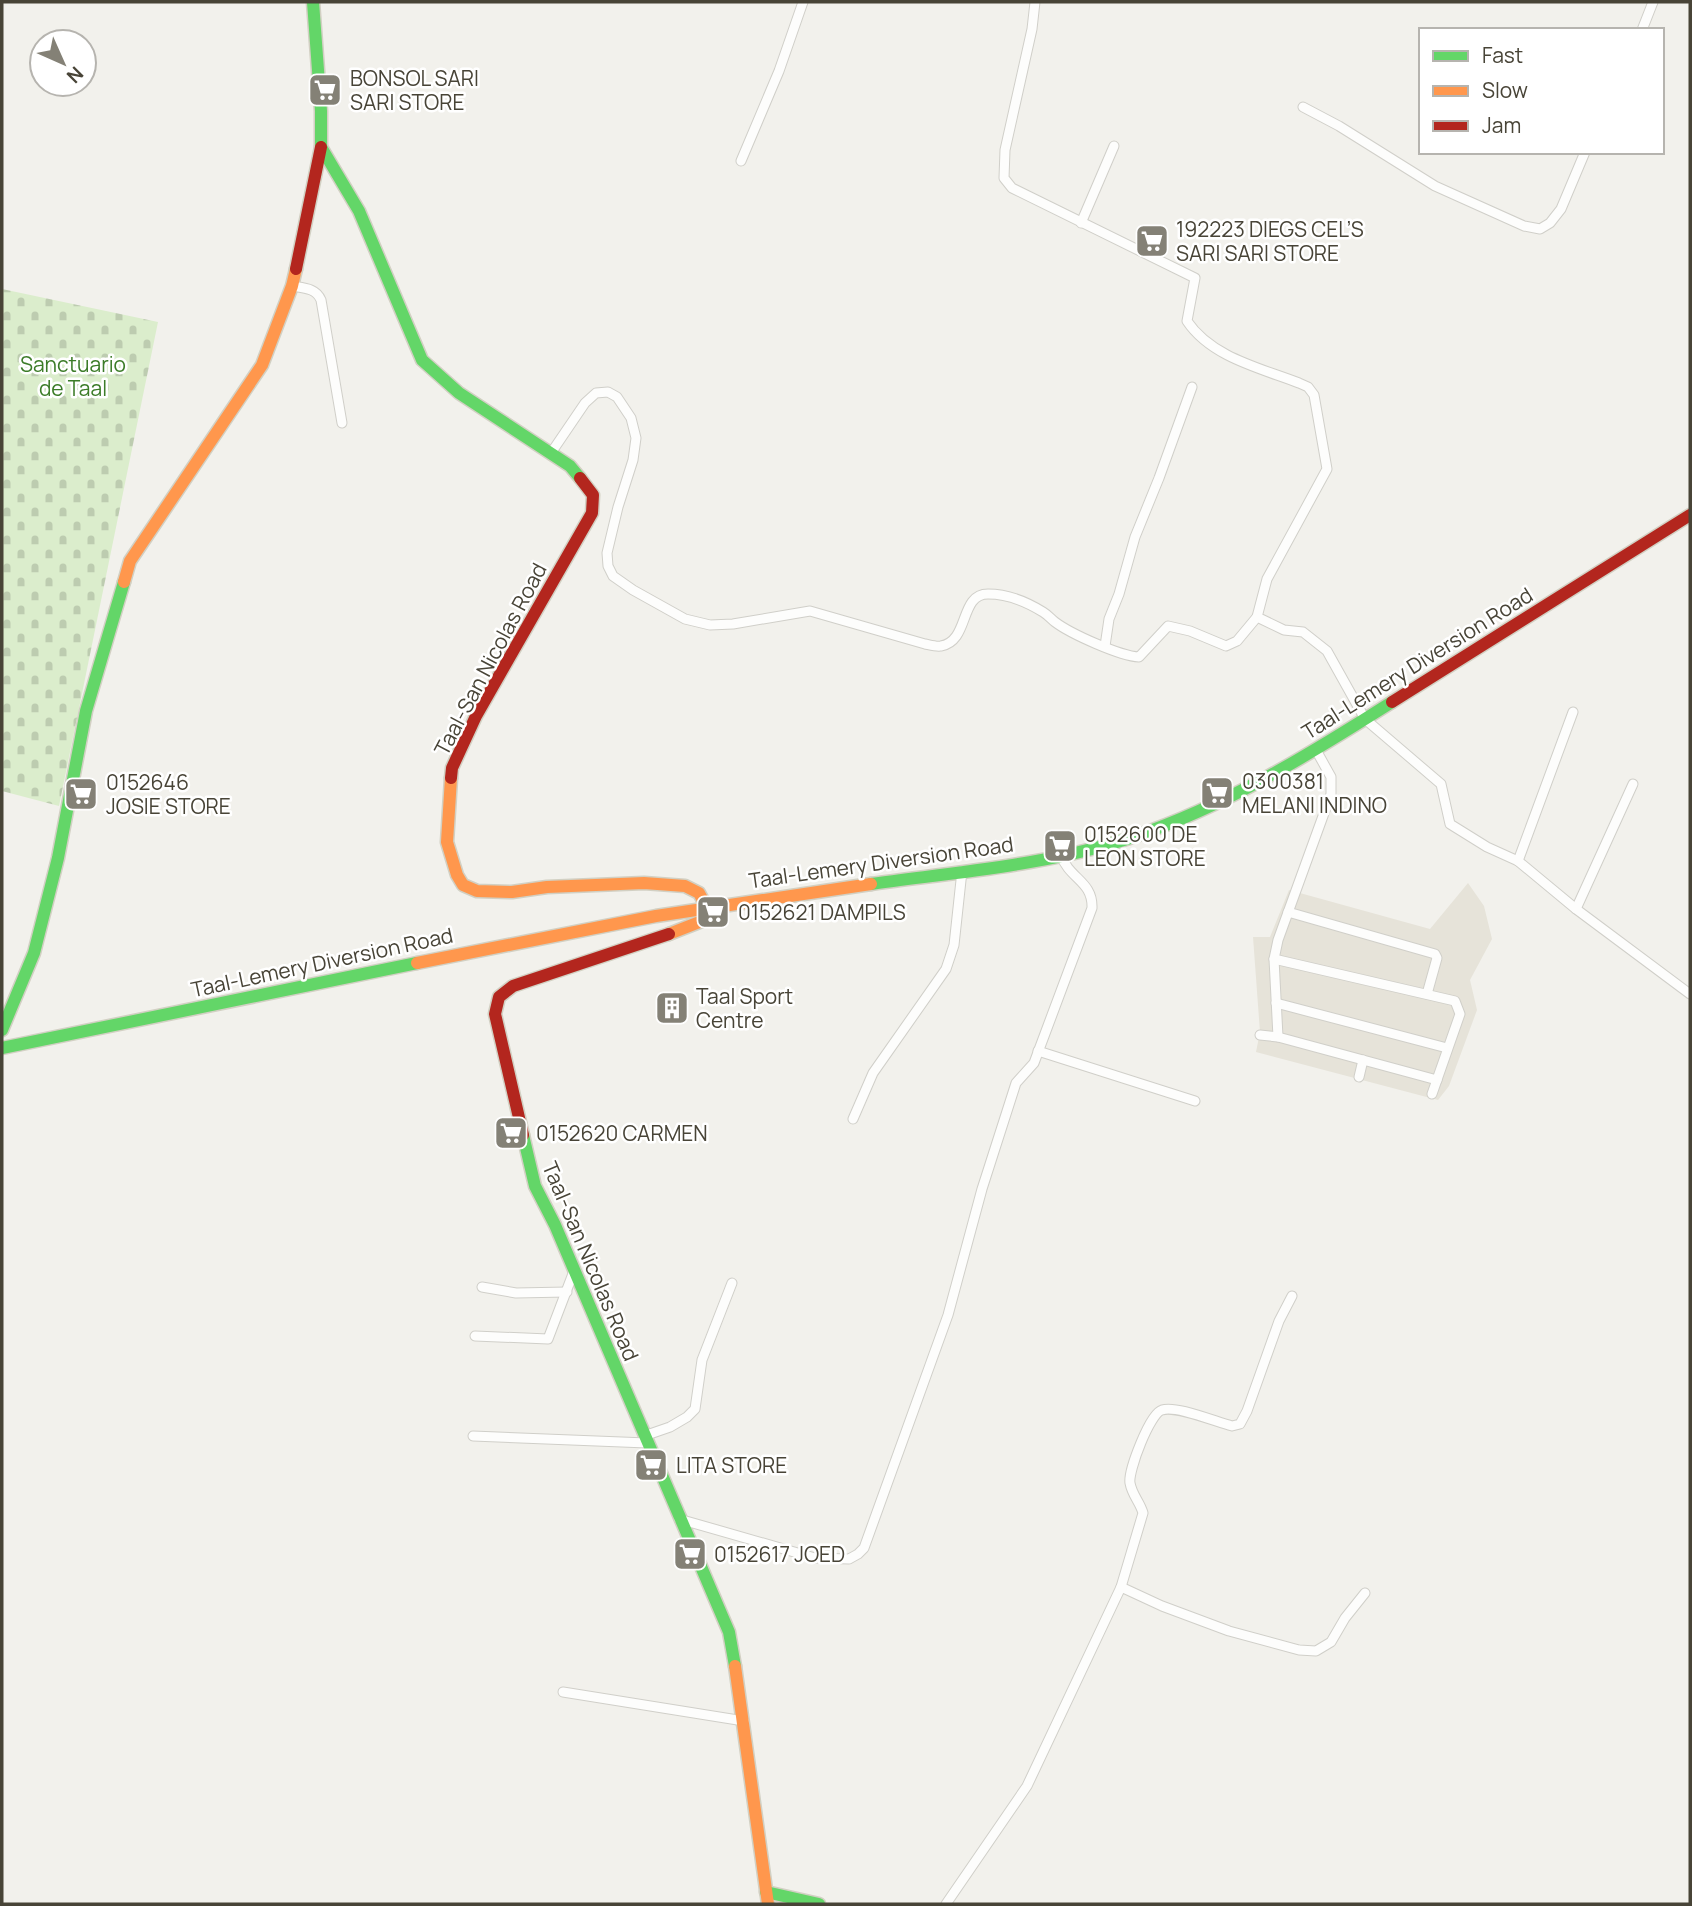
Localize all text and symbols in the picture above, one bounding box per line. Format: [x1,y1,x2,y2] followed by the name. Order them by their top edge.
[28,28,98,98] north arrow
[1419,28,1664,154] legend
[1482,41,1523,69] text: Fast
[61,61,89,89] text: N
[350,64,479,116] place label: BONSOL SARI SARI STORE
[306,71,344,109] supermarket icon: BONSOL SARI SARI STORE
[1482,76,1528,104] text: Slow
[1482,111,1521,139] text: Jam
[1176,215,1364,267] place label: 192223 DIEGS CEL’S SARI SARI STORE
[1133,222,1171,260] supermarket icon: 192223 DIEGS CEL’S SARI SARI STORE
[20,350,126,402] park label: Sanctuario de Taal
[427,558,553,760] street label: Taal-San Nicolas Road
[1296,580,1538,746] street label: Taal-Lemery Diversion Road
[1242,767,1387,819] place label: 0300381 MELANI INDINO
[106,768,231,820] place label: 0152646 JOSIE STORE
[1198,774,1236,812] supermarket icon: 0300381 MELANI INDINO
[62,775,100,813] supermarket icon: 0152646 JOSIE STORE
[1084,820,1206,872] place label: 0152600 DE LEON STORE
[1041,827,1079,865] supermarket icon: 0152600 DE LEON STORE
[747,830,1015,894] street label: Taal-Lemery Diversion Road
[694,893,732,931] supermarket icon: 0152621 DAMPILS
[738,898,906,926] place label: 0152621 DAMPILS
[189,921,455,1003] street label: Taal-Lemery Diversion Road
[696,982,793,1034] place label: Taal Sport Centre
[653,989,691,1027] building icon: Taal Sport Centre
[492,1114,530,1152] supermarket icon: 0152620 CARMEN
[536,1119,708,1147] place label: 0152620 CARMEN
[536,1157,646,1365] street label: Taal-San Nicolas Road
[632,1446,670,1484] supermarket icon: LITA STORE
[676,1451,787,1479] place label: LITA STORE
[671,1535,709,1573] supermarket icon: 0152617 JOED
[714,1540,845,1568] place label: 0152617 JOED

